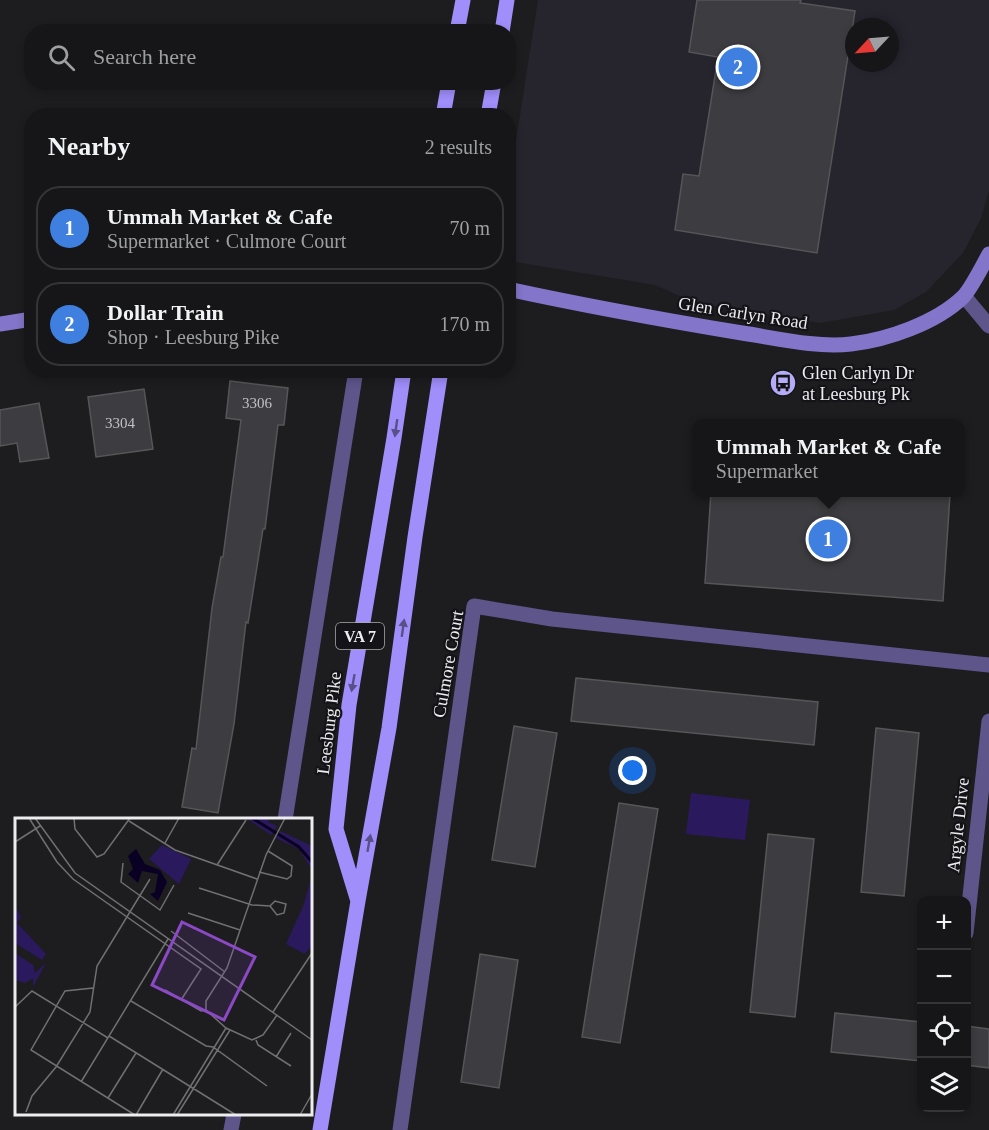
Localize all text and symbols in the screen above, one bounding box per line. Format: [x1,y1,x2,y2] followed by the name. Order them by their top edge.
[845,18,899,72] north arrow
[24,24,516,90] search box
[45,41,78,74] icon: search
[93,44,196,69] text: Search here
[718,44,758,90] pin: 2
[48,132,130,161] text: Nearby
[425,136,492,158] text: 2 results
[107,204,332,229] text: Ummah Market & Cafe
[65,217,75,239] text: 1
[449,217,490,239] text: 70 m
[107,230,346,252] text: Supermarket · Culmore Court
[677,293,809,333] street label: Glen Carlyn Road
[107,300,224,325] text: Dollar Train
[65,313,75,335] text: 2
[439,313,490,335] text: 170 m
[107,326,279,348] text: Shop · Leesburg Pike
[802,363,914,404] place label: Glen Carlyn Dr at Leesburg Pk
[768,368,798,398] bus stop icon: Glen Carlyn Dr at Leesburg Pk
[242,395,273,411] house number: 3306
[105,415,136,431] house number: 3304
[391,419,400,438] one-way arrow
[692,419,965,497] popup
[716,434,941,459] text: Ummah Market & Cafe
[716,460,818,482] text: Supermarket
[808,516,848,562] pin: 1
[429,609,467,719] street label: Culmore Court
[398,619,407,638] one-way arrow
[336,623,384,649] road number: VA 7
[313,671,345,775] street label: Leesburg Pike
[348,673,357,692] one-way arrow
[618,756,647,785] your location
[943,777,973,873] street label: Argyle Drive
[15,818,312,1115] inset map
[365,833,374,852] one-way arrow
[917,896,971,1112] map controls
[917,896,971,950] button: +
[917,950,971,1004] button: −
[917,1004,971,1058] button: locate
[917,1058,971,1112] button: layers

